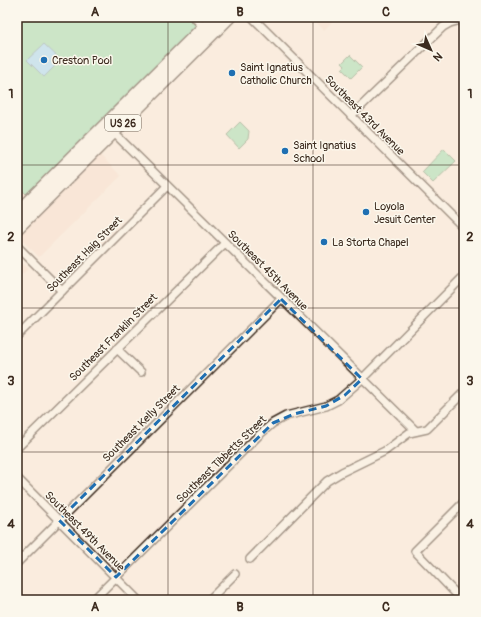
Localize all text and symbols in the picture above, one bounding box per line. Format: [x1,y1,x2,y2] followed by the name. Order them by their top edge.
[91,4,100,20] text: A
[236,4,244,20] text: B
[382,4,390,20] text: C
[411,30,451,70] north arrow
[430,49,445,64] text: N
[52,54,112,67] place label: Creston Pool
[39,55,49,65] marker: Creston Pool
[240,61,312,87] place label: Saint Ignatius Catholic Church
[227,68,237,78] marker: Saint Ignatius Catholic Church
[322,73,408,158] street label: Southeast 43rd Avenue
[8,86,14,102] text: 1
[467,86,473,102] text: 1
[105,115,141,131] road number: US 26
[293,139,356,165] place label: Saint Ignatius School
[280,146,290,156] marker: Saint Ignatius School
[374,200,436,226] place label: Loyola Jesuit Center
[361,207,371,217] marker: Loyola Jesuit Center
[44,213,125,295] street label: Southeast Haig Street
[225,228,311,313] street label: Southeast 45th Avenue
[7,229,15,245] text: 2
[466,229,474,245] text: 2
[332,236,409,249] place label: La Storta Chapel
[319,237,329,247] marker: La Storta Chapel
[67,290,160,384] street label: Southeast Franklin Street
[7,373,15,389] text: 3
[466,373,474,389] text: 3
[100,382,183,465] street label: Southeast Kelly Street
[174,413,269,506] street label: Southeast Tibbetts Street
[42,489,128,574] street label: Southeast 49th Avenue
[7,516,15,532] text: 4
[466,516,474,532] text: 4
[91,599,100,615] text: A
[236,599,244,615] text: B
[382,599,390,615] text: C

